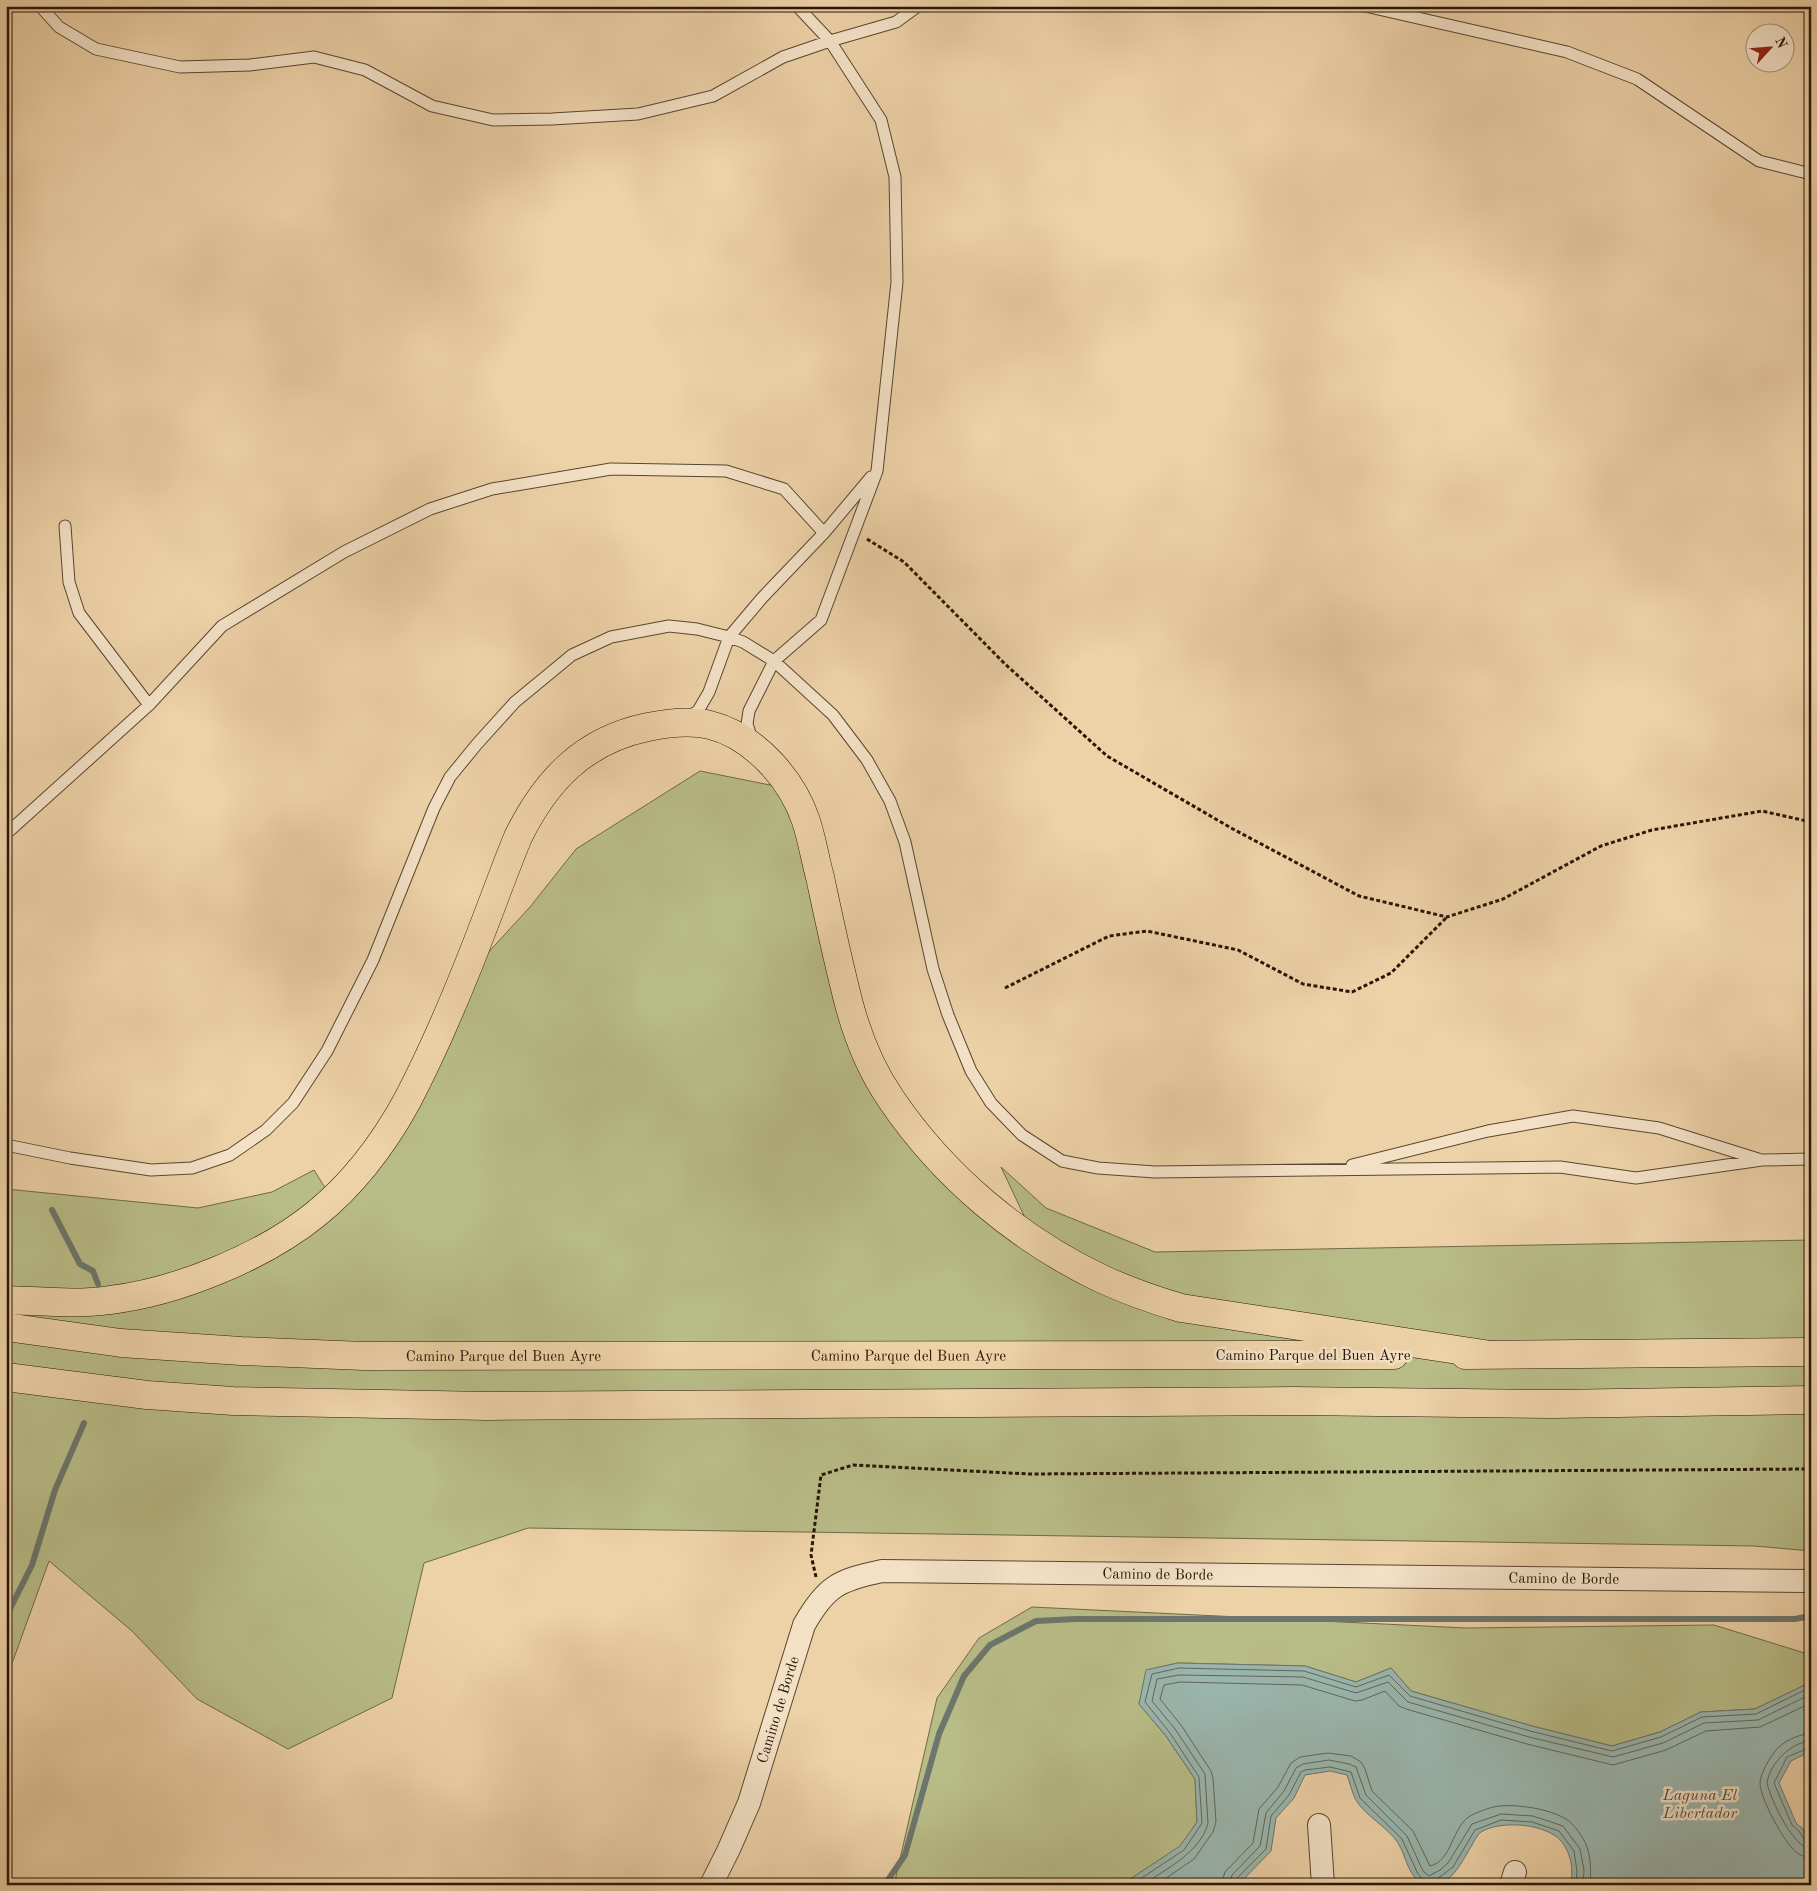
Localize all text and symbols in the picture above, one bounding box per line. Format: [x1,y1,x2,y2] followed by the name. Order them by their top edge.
[1744,22,1794,72] north arrow
[1772,35,1790,51] text: N
[811,1349,1006,1365] street label: Camino Parque del Buen Ayre
[1215,1349,1411,1364] street label: Camino Parque del Buen Ayre
[406,1350,601,1365] street label: Camino Parque del Buen Ayre
[1102,1567,1213,1584] street label: Camino de Borde
[1508,1572,1619,1588] street label: Camino de Borde
[756,1655,803,1765] street label: Camino de Borde
[1662,1788,1738,1822] water label: Laguna El Libertador

